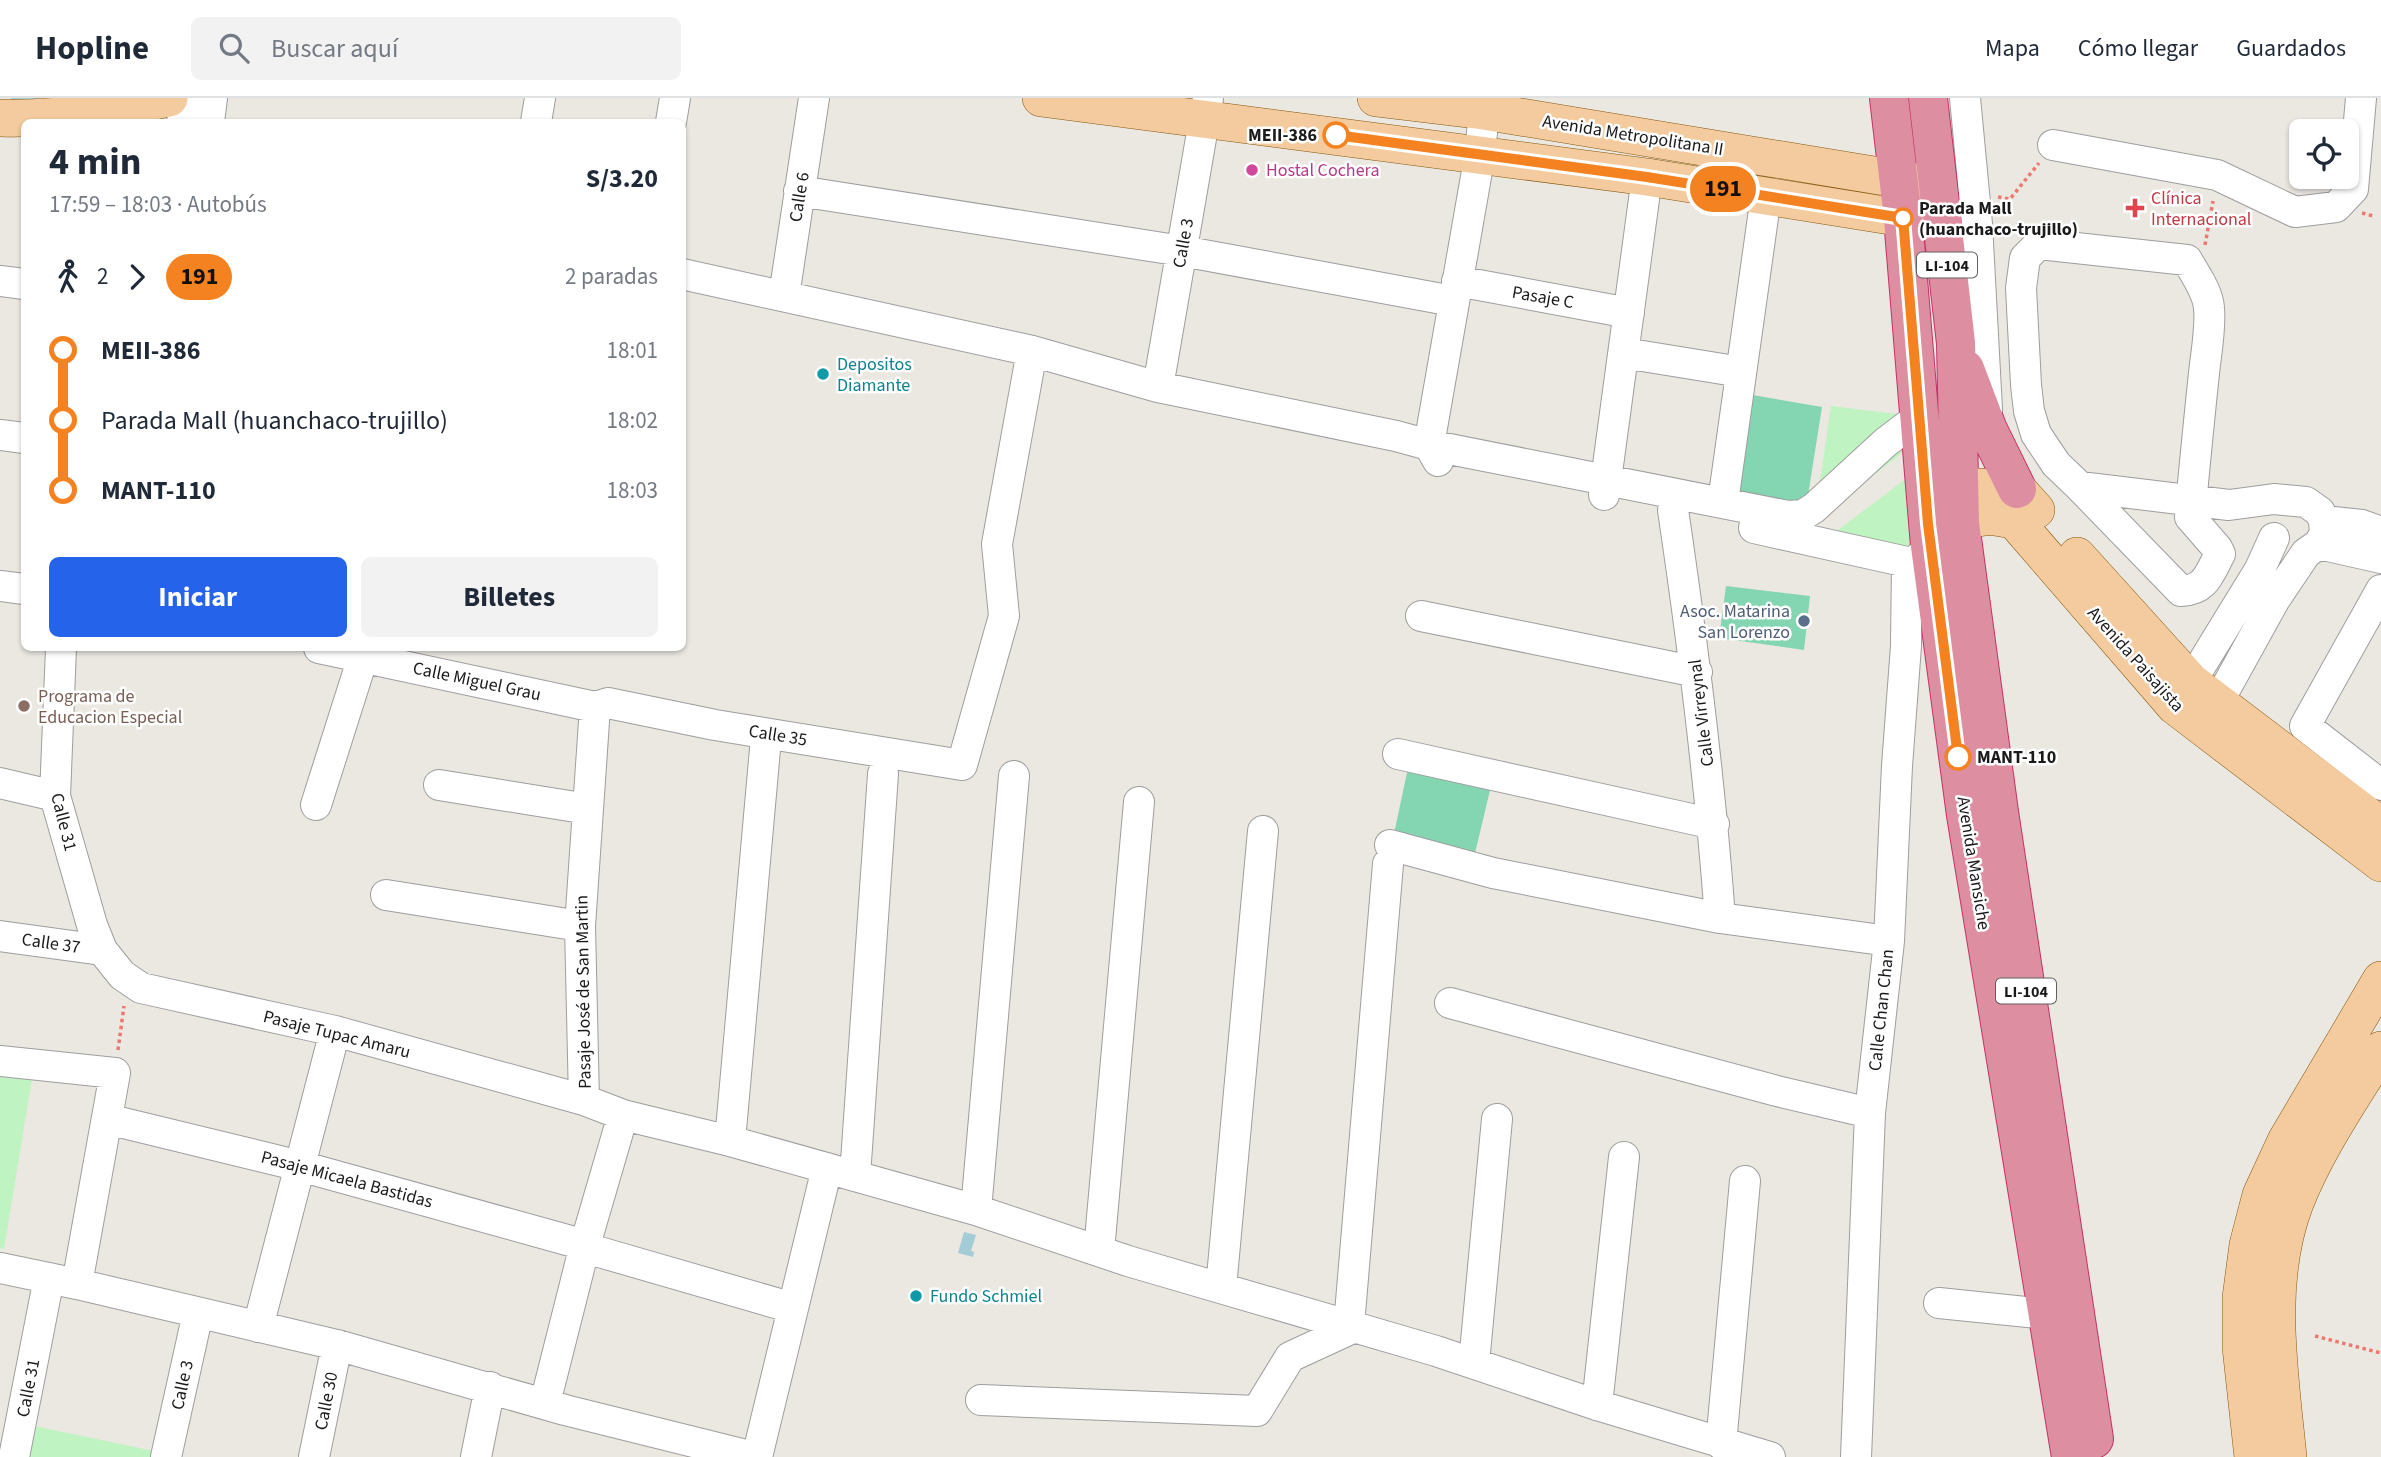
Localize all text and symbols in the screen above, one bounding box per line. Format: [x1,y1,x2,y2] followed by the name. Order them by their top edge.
[191,17,681,80] search box
[35,25,149,72] text: Hopline
[215,29,253,67] icon: search
[271,30,398,67] text: Buscar aquí
[1985,31,2040,66] text: Mapa
[2078,31,2198,66] text: Cómo llegar
[2236,31,2346,66] text: Guardados
[1541,109,1725,162] street label: Avenida Metropolitana II
[2289,119,2359,189] map controls
[2289,119,2359,189] button: locate
[1323,122,1349,148] marker: MEII-386
[1248,123,1317,148] place label: MEII-386
[49,135,141,189] text: 4 min
[1266,158,1379,183] place label: Hostal Cochera
[586,160,658,197] text: S/3.20
[1244,162,1260,178] marker: Hostal Cochera
[1683,166,1763,212] line badge: 191
[783,170,816,224] street label: Calle 6
[1704,171,1742,206] text: 191
[2151,186,2251,232] place label: Clínica Internacional
[49,188,267,221] text: 17:59 – 18:03 · Autobús
[1919,196,2078,242] place label: Parada Mall (huanchaco-trujillo)
[2125,198,2145,218] marker: Clínica Internacional
[1893,208,1913,228] marker: Parada Mall (huanchaco-trujillo)
[1167,216,1200,270] street label: Calle 3
[1917,252,1977,278] road number: LI-104
[49,258,87,296] icon: walk
[118,258,156,296] icon: forward
[180,259,218,294] text: 191
[97,260,108,293] text: 2
[565,260,658,293] text: 2 paradas
[1510,280,1576,315] street label: Pasaje C
[101,332,201,369] text: MEII-386
[607,334,658,367] text: 18:01
[837,352,912,398] place label: Depositos Diamante
[815,366,831,382] marker: Depositos Diamante
[101,402,448,439] text: Parada Mall (huanchaco-trujillo)
[607,404,658,437] text: 18:02
[101,472,216,509] text: MANT-110
[607,474,658,507] text: 18:03
[49,557,347,637] button: Iniciar
[361,557,658,637] button: Billetes
[1680,599,1790,645] place label: Asoc. Matarina San Lorenzo
[2081,601,2190,718] street label: Avenida Paisajista
[1796,613,1812,629] marker: Asoc. Matarina San Lorenzo
[411,656,543,707] street label: Calle Miguel Grau
[1683,658,1720,768] street label: Calle Virreynal
[38,684,182,730] place label: Programa de Educacion Especial
[16,698,32,714] marker: Programa de Educacion Especial
[747,719,809,752] street label: Calle 35
[1945,744,1971,770] marker: MANT-110
[1977,745,2056,770] place label: MANT-110
[44,790,83,854] street label: Calle 31
[1951,795,1996,932] street label: Avenida Mansiche
[569,895,598,1089] street label: Pasaje José de San Martin
[20,927,82,960] street label: Calle 37
[1863,948,1900,1072] street label: Calle Chan Chan
[1996,978,2056,1004] road number: LI-104
[261,1004,413,1065] street label: Pasaje Tupac Amaru
[258,1145,436,1214] street label: Pasaje Micaela Bastidas
[930,1284,1042,1309] place label: Fundo Schmiel
[908,1288,924,1304] marker: Fundo Schmiel
[11,1357,46,1419] street label: Calle 31
[165,1358,200,1412] street label: Calle 3
[309,1370,344,1432] street label: Calle 30

